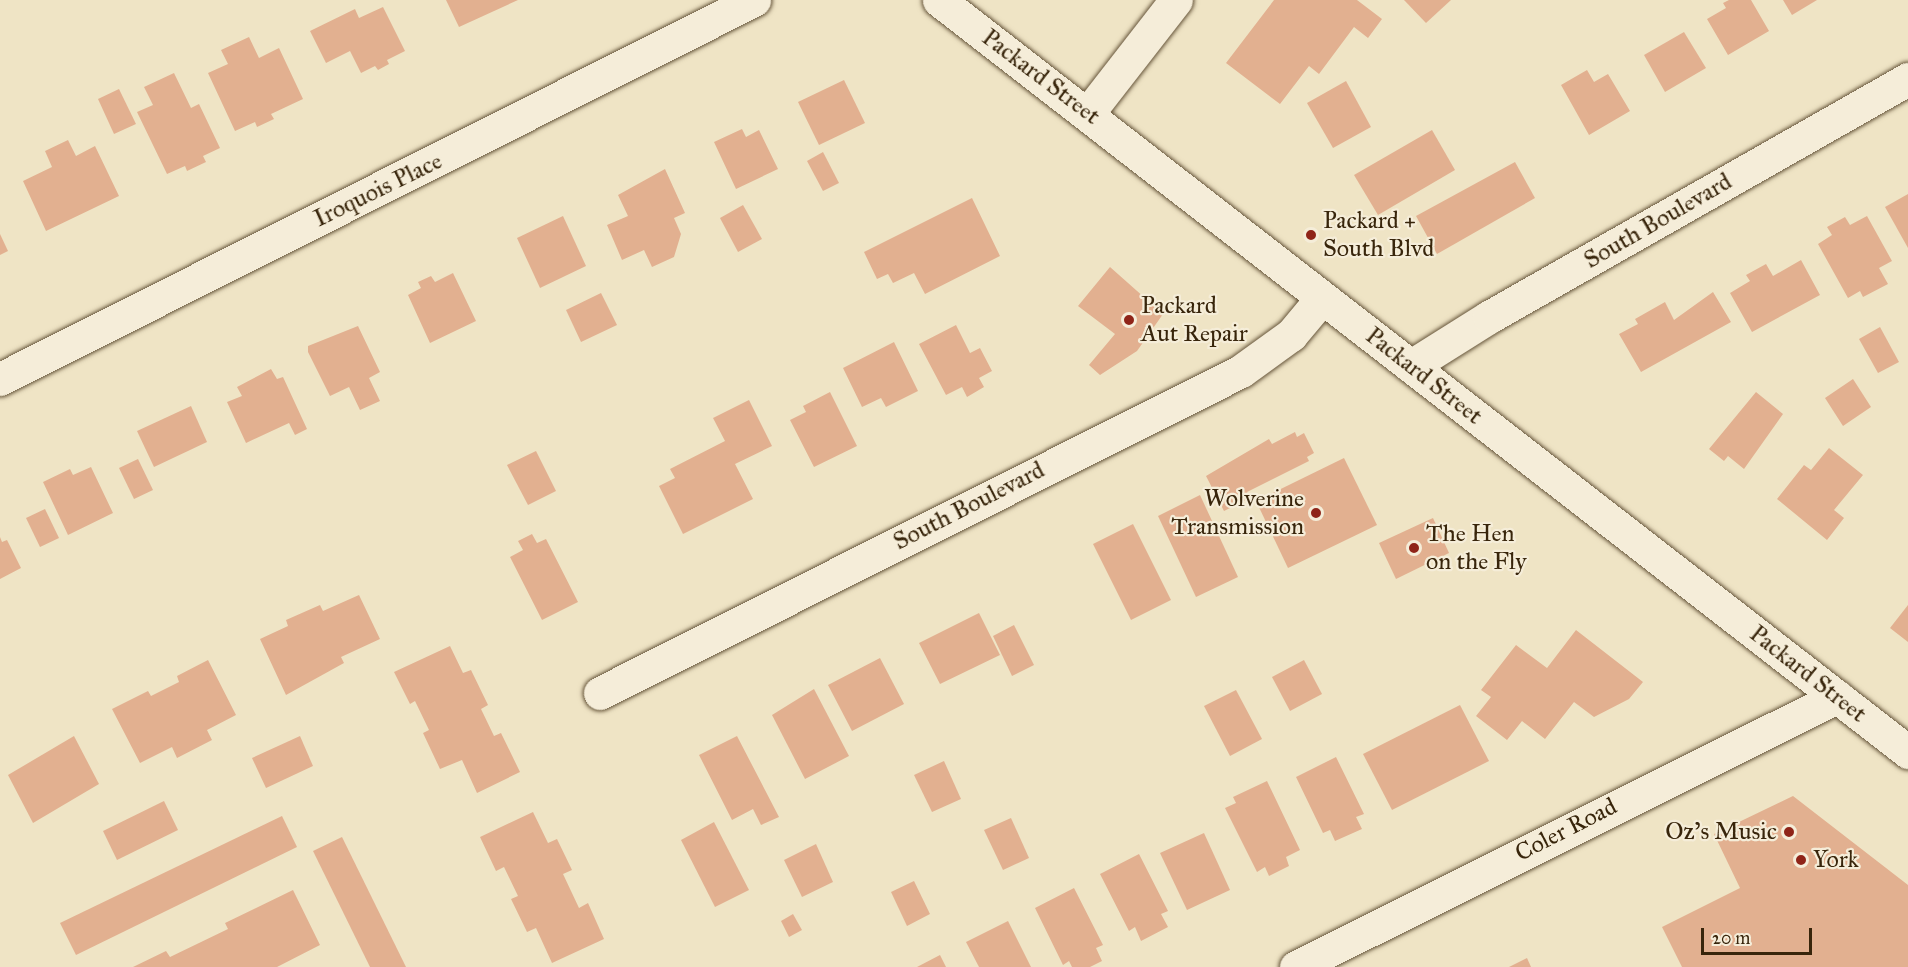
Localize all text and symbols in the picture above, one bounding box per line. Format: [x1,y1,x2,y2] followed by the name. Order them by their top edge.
[976,23,1106,131] street label: Packard Street
[309,147,447,233] street label: Iroquois Place
[1579,167,1737,275] street label: South Boulevard
[1323,207,1434,263] place label: Packard + South Blvd
[1304,228,1318,242] marker: Packard + South Blvd
[1141,292,1248,348] place label: Packard Aut Repair
[1122,313,1136,327] marker: Packard Aut Repair
[1360,321,1488,431] street label: Packard Street
[889,456,1049,556] street label: South Boulevard
[1171,485,1304,541] place label: Wolverine Transmission
[1309,506,1323,520] marker: Wolverine Transmission
[1426,520,1526,576] place label: The Hen on the Fly
[1407,541,1421,555] marker: The Hen on the Fly
[1744,619,1872,729] street label: Packard Street
[1510,792,1622,868] street label: Coler Road
[1665,818,1777,846] place label: Oz's Music
[1782,825,1796,839] marker: Oz's Music
[1813,846,1859,874] place label: York
[1794,853,1808,867] marker: York
[1704,916,1815,954] scale bar
[1712,927,1750,949] text: 20 m

